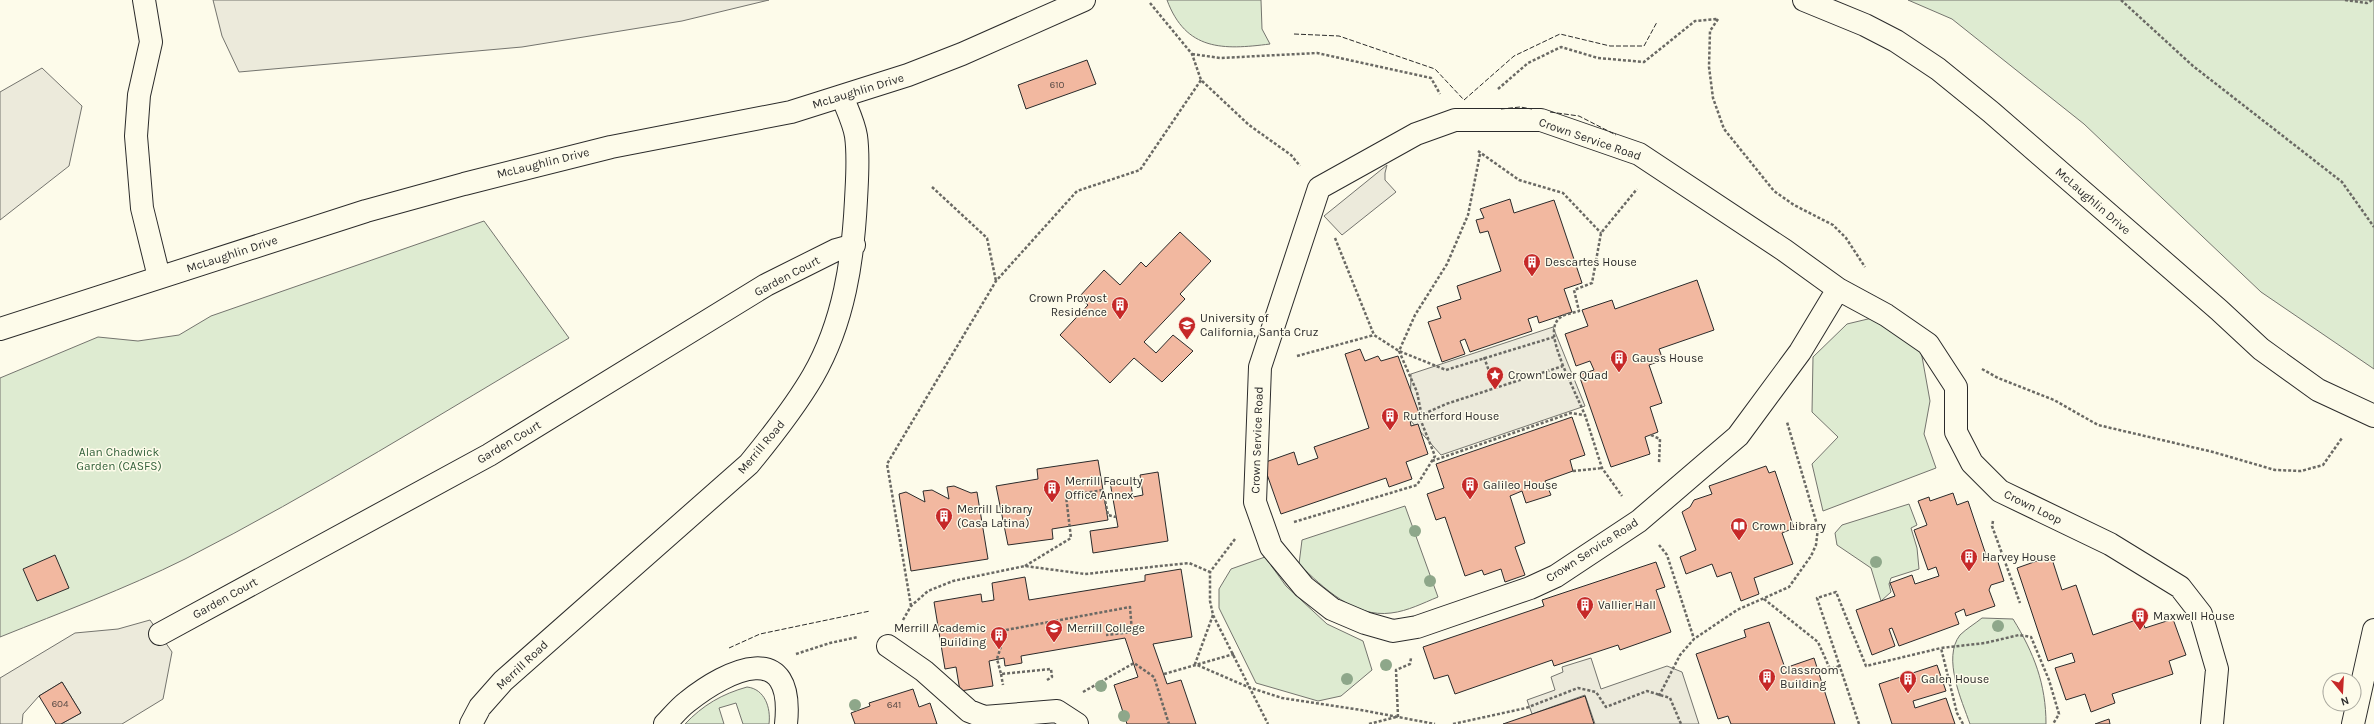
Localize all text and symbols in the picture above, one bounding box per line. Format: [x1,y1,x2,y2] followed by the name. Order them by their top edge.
[811,70,905,112] street label: McLaughlin Drive
[1050,79,1065,91] house number: 610
[1537,115,1643,163] street label: Crown Service Road
[495,145,591,181] street label: McLaughlin Drive
[2053,165,2133,237] street label: McLaughlin Drive
[185,233,279,275] street label: McLaughlin Drive
[1522,252,1542,277] building icon: Descartes House
[752,253,823,299] street label: Garden Court
[1545,255,1637,269] place label: Descartes House
[1029,291,1107,319] place label: Crown Provost Residence
[1110,295,1130,320] building icon: Crown Provost Residence
[1200,311,1319,339] place label: University of California, Santa Cruz
[1177,315,1197,340] school or university icon: University of California, Santa Cruz
[1609,348,1629,373] building icon: Gauss House
[1632,351,1703,365] place label: Gauss House
[1485,365,1505,390] place icon: Crown Lower Quad
[1508,368,1608,382] place label: Crown Lower Quad
[1248,386,1266,494] street label: Crown Service Road
[1380,406,1400,431] building icon: Rutherford House
[1403,409,1499,423] place label: Rutherford House
[475,417,544,467] street label: Garden Court
[734,417,788,477] street label: Merrill Road
[76,445,162,473] park label: Alan Chadwick Garden (CASFS)
[1065,474,1143,502] place label: Merrill Faculty Office Annex
[1460,475,1480,500] building icon: Galileo House
[1042,478,1062,503] building icon: Merrill Faculty Office Annex
[1483,478,1558,492] place label: Galileo House
[2002,487,2064,527] street label: Crown Loop
[957,502,1033,530] place label: Merrill Library (Casa Latina)
[934,506,954,531] building icon: Merrill Library (Casa Latina)
[1543,515,1641,585] street label: Crown Service Road
[1729,516,1749,541] library icon: Crown Library
[1752,519,1827,533] place label: Crown Library
[1959,547,1979,572] building icon: Harvey House
[1982,550,2056,564] place label: Harvey House
[190,574,260,622] street label: Garden Court
[1575,595,1595,620] building icon: Vallier Hall
[1598,598,1656,612] place label: Vallier Hall
[2130,606,2150,631] building icon: Maxwell House
[2153,609,2235,623] place label: Maxwell House
[1044,618,1064,643] school or university icon: Merrill College
[894,621,986,649] place label: Merrill Academic Building
[1067,621,1145,635] place label: Merrill College
[989,625,1009,650] building icon: Merrill Academic Building
[493,637,551,693] street label: Merrill Road
[1780,663,1839,691] place label: Classroom Building
[1757,667,1777,692] building icon: Classroom Building
[1898,669,1918,694] building icon: Galen House
[1921,672,1989,686] place label: Galen House
[2322,672,2362,712] north arrow
[2339,694,2351,708] text: N
[51,698,69,710] house number: 604
[887,699,901,711] house number: 641

